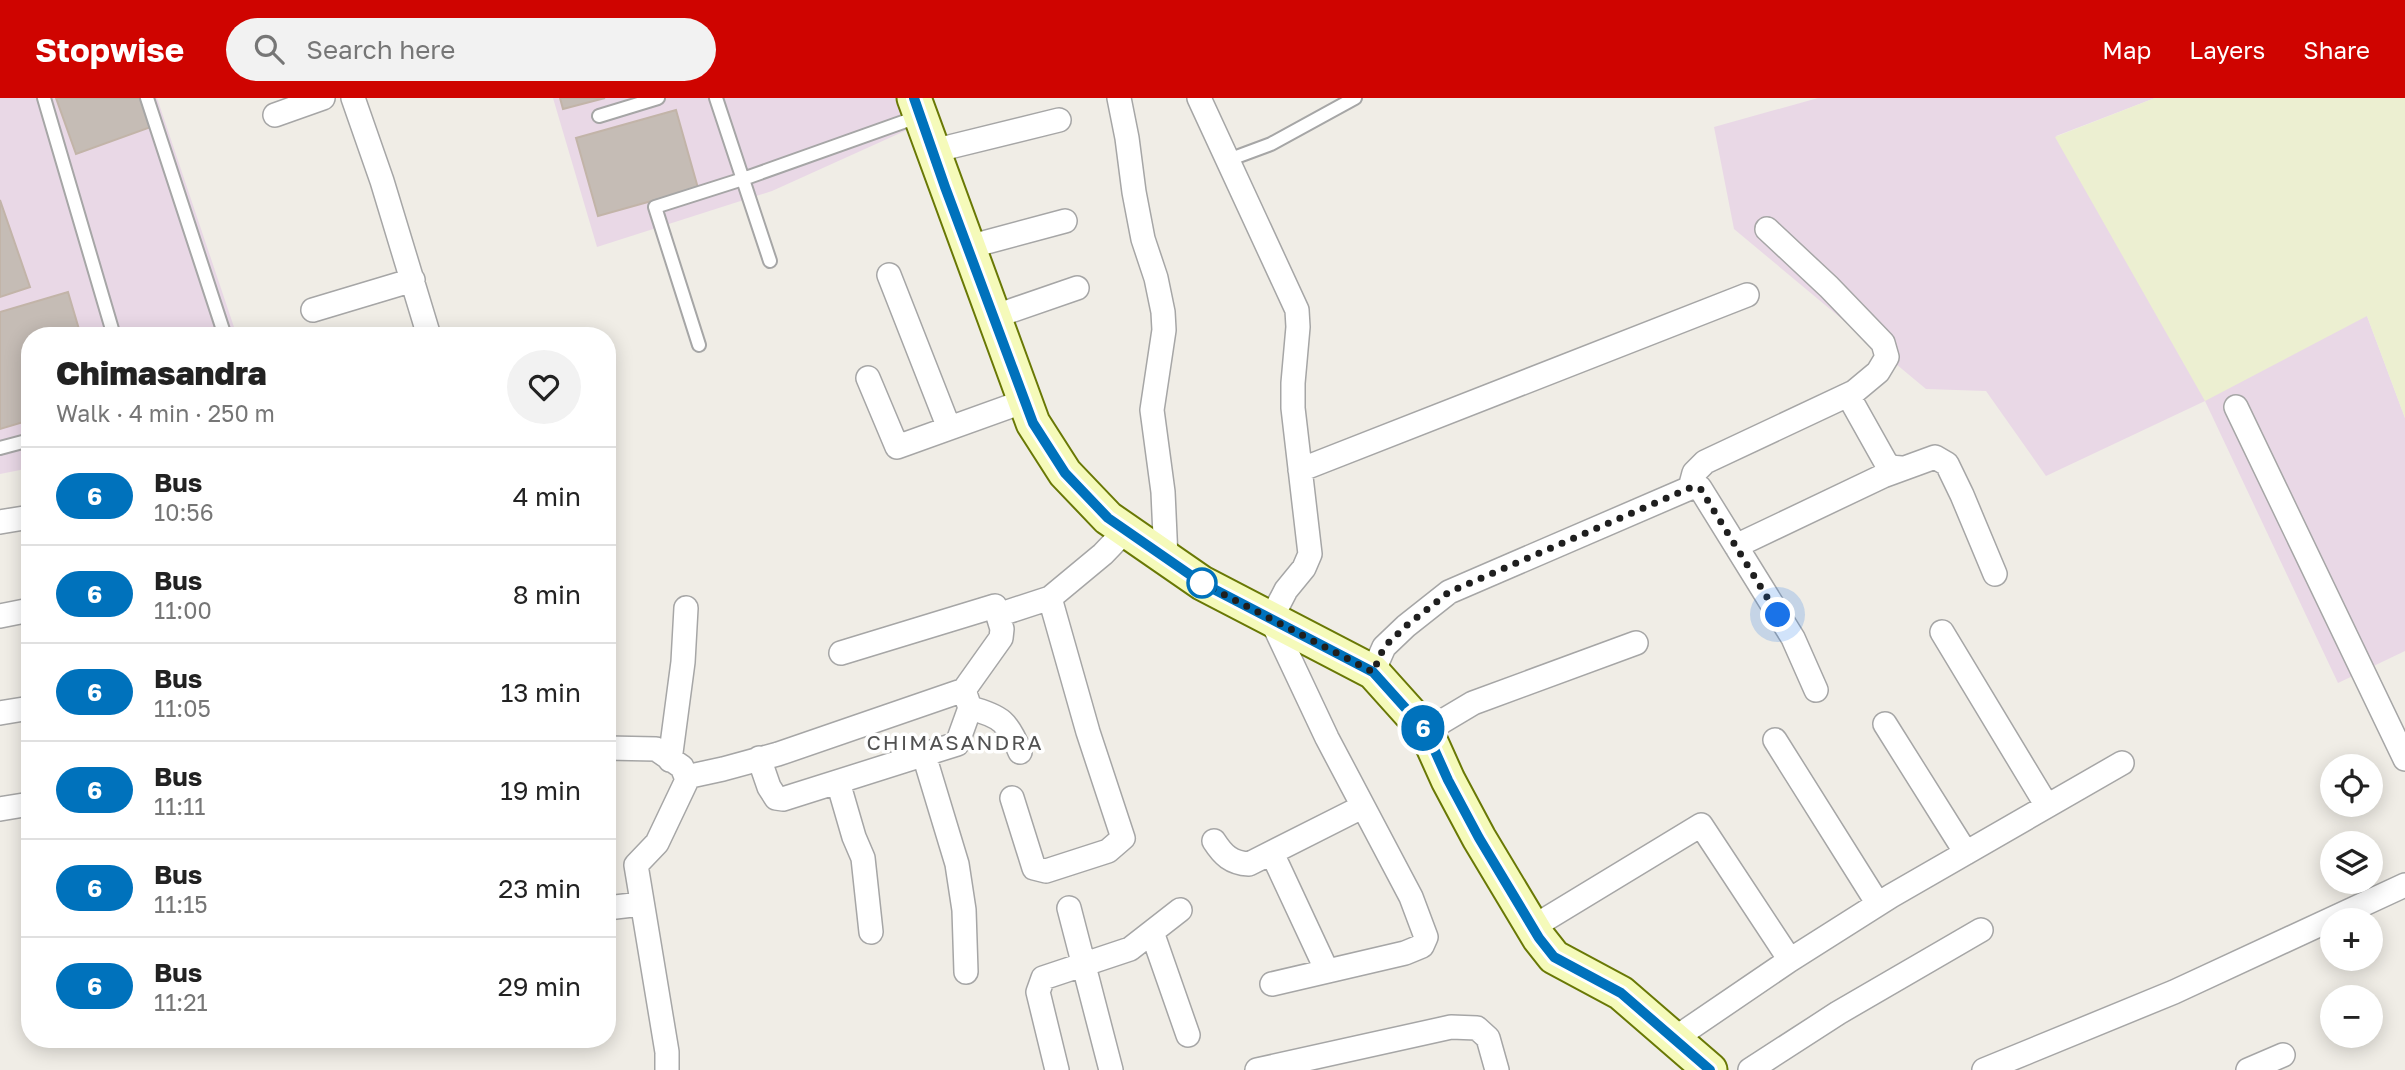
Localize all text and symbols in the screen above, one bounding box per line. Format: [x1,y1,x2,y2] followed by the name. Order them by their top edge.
[226,18,716,81] search box
[35,30,184,69] text: Stopwise
[250,30,288,68] icon: search
[306,34,455,65] text: Search here
[2102,35,2151,64] text: Map
[2189,35,2265,64] text: Layers
[2303,35,2370,64] text: Share
[507,350,581,424] button: heart
[56,353,267,392] text: Chimasandra
[56,399,275,427] text: Walk · 4 min · 250 m
[154,467,202,498] text: Bus
[87,481,102,510] text: 6
[513,481,581,512] text: 4 min
[154,498,214,526] text: 10:56
[154,565,202,596] text: Bus
[1187,568,1217,598] unlabelled marker
[87,579,102,608] text: 6
[513,579,581,610] text: 8 min
[154,596,212,624] text: 11:00
[1760,597,1795,632] your location
[154,663,202,694] text: Bus
[87,677,102,706] text: 6
[501,677,581,708] text: 13 min
[154,694,211,722] text: 11:05
[1400,705,1446,751] line badge: 6
[1415,713,1431,742] text: 6
[866,729,1044,755] district label: CHIMASANDRA
[2320,754,2383,1048] map controls
[2320,754,2383,817] button: locate
[154,761,202,792] text: Bus
[87,775,102,804] text: 6
[500,775,581,806] text: 19 min
[154,792,206,820] text: 11:11
[2320,831,2383,894] button: layers
[154,859,202,890] text: Bus
[87,873,102,902] text: 6
[498,873,581,904] text: 23 min
[154,890,208,918] text: 11:15
[2320,908,2383,971] button: +
[154,957,202,988] text: Bus
[87,971,102,1000] text: 6
[498,971,581,1002] text: 29 min
[2320,985,2383,1048] button: −
[154,988,208,1016] text: 11:21

